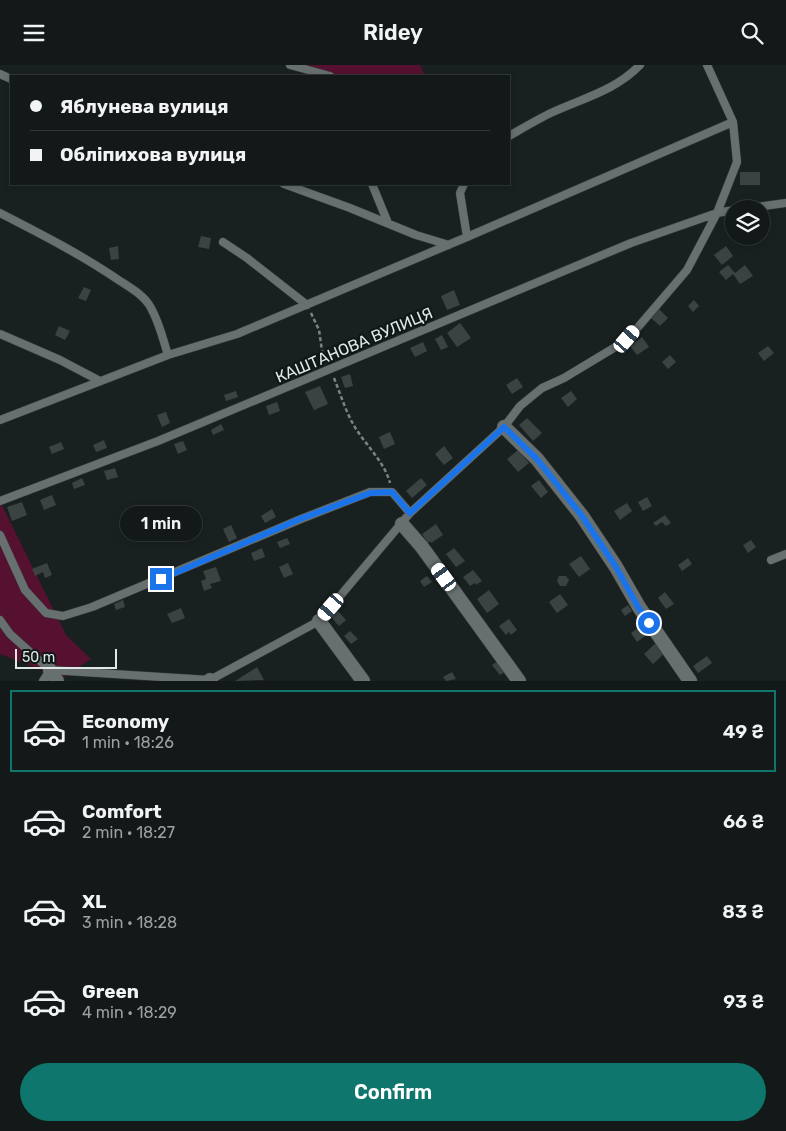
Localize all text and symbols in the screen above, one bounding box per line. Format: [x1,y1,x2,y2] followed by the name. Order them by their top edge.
[20,19,48,47] icon: menu
[363,19,423,46] text: Ridey
[738,19,766,47] icon: search
[60,95,228,118] text: Яблунева вулиця
[60,143,246,166] text: Обліпихова вулиця
[725,200,770,245] map controls
[725,200,770,245] button: layers
[273,303,435,387] street label: КАШТАНОВА ВУЛИЦЯ
[611,323,642,355] car
[120,507,202,541] callout: 1 min
[141,514,181,533] text: 1 min
[429,560,458,594] car
[150,568,172,590] route end
[315,591,346,623] car
[638,612,660,634] route start
[15,646,118,669] scale bar
[22,649,55,666] text: 50 m
[22,709,67,754] icon: car
[82,710,169,733] text: Economy
[723,720,764,743] text: 49 ₴
[82,733,174,752] text: 1 min · 18:26
[22,799,67,844] icon: car
[82,800,162,823] text: Comfort
[723,810,764,833] text: 66 ₴
[82,823,175,842] text: 2 min · 18:27
[22,889,67,934] icon: car
[82,890,106,913] text: XL
[722,900,764,923] text: 83 ₴
[82,913,177,932] text: 3 min · 18:28
[22,979,67,1024] icon: car
[82,980,139,1003] text: Green
[723,990,764,1013] text: 93 ₴
[82,1003,177,1022] text: 4 min · 18:29
[20,1063,766,1121] button: Confirm

